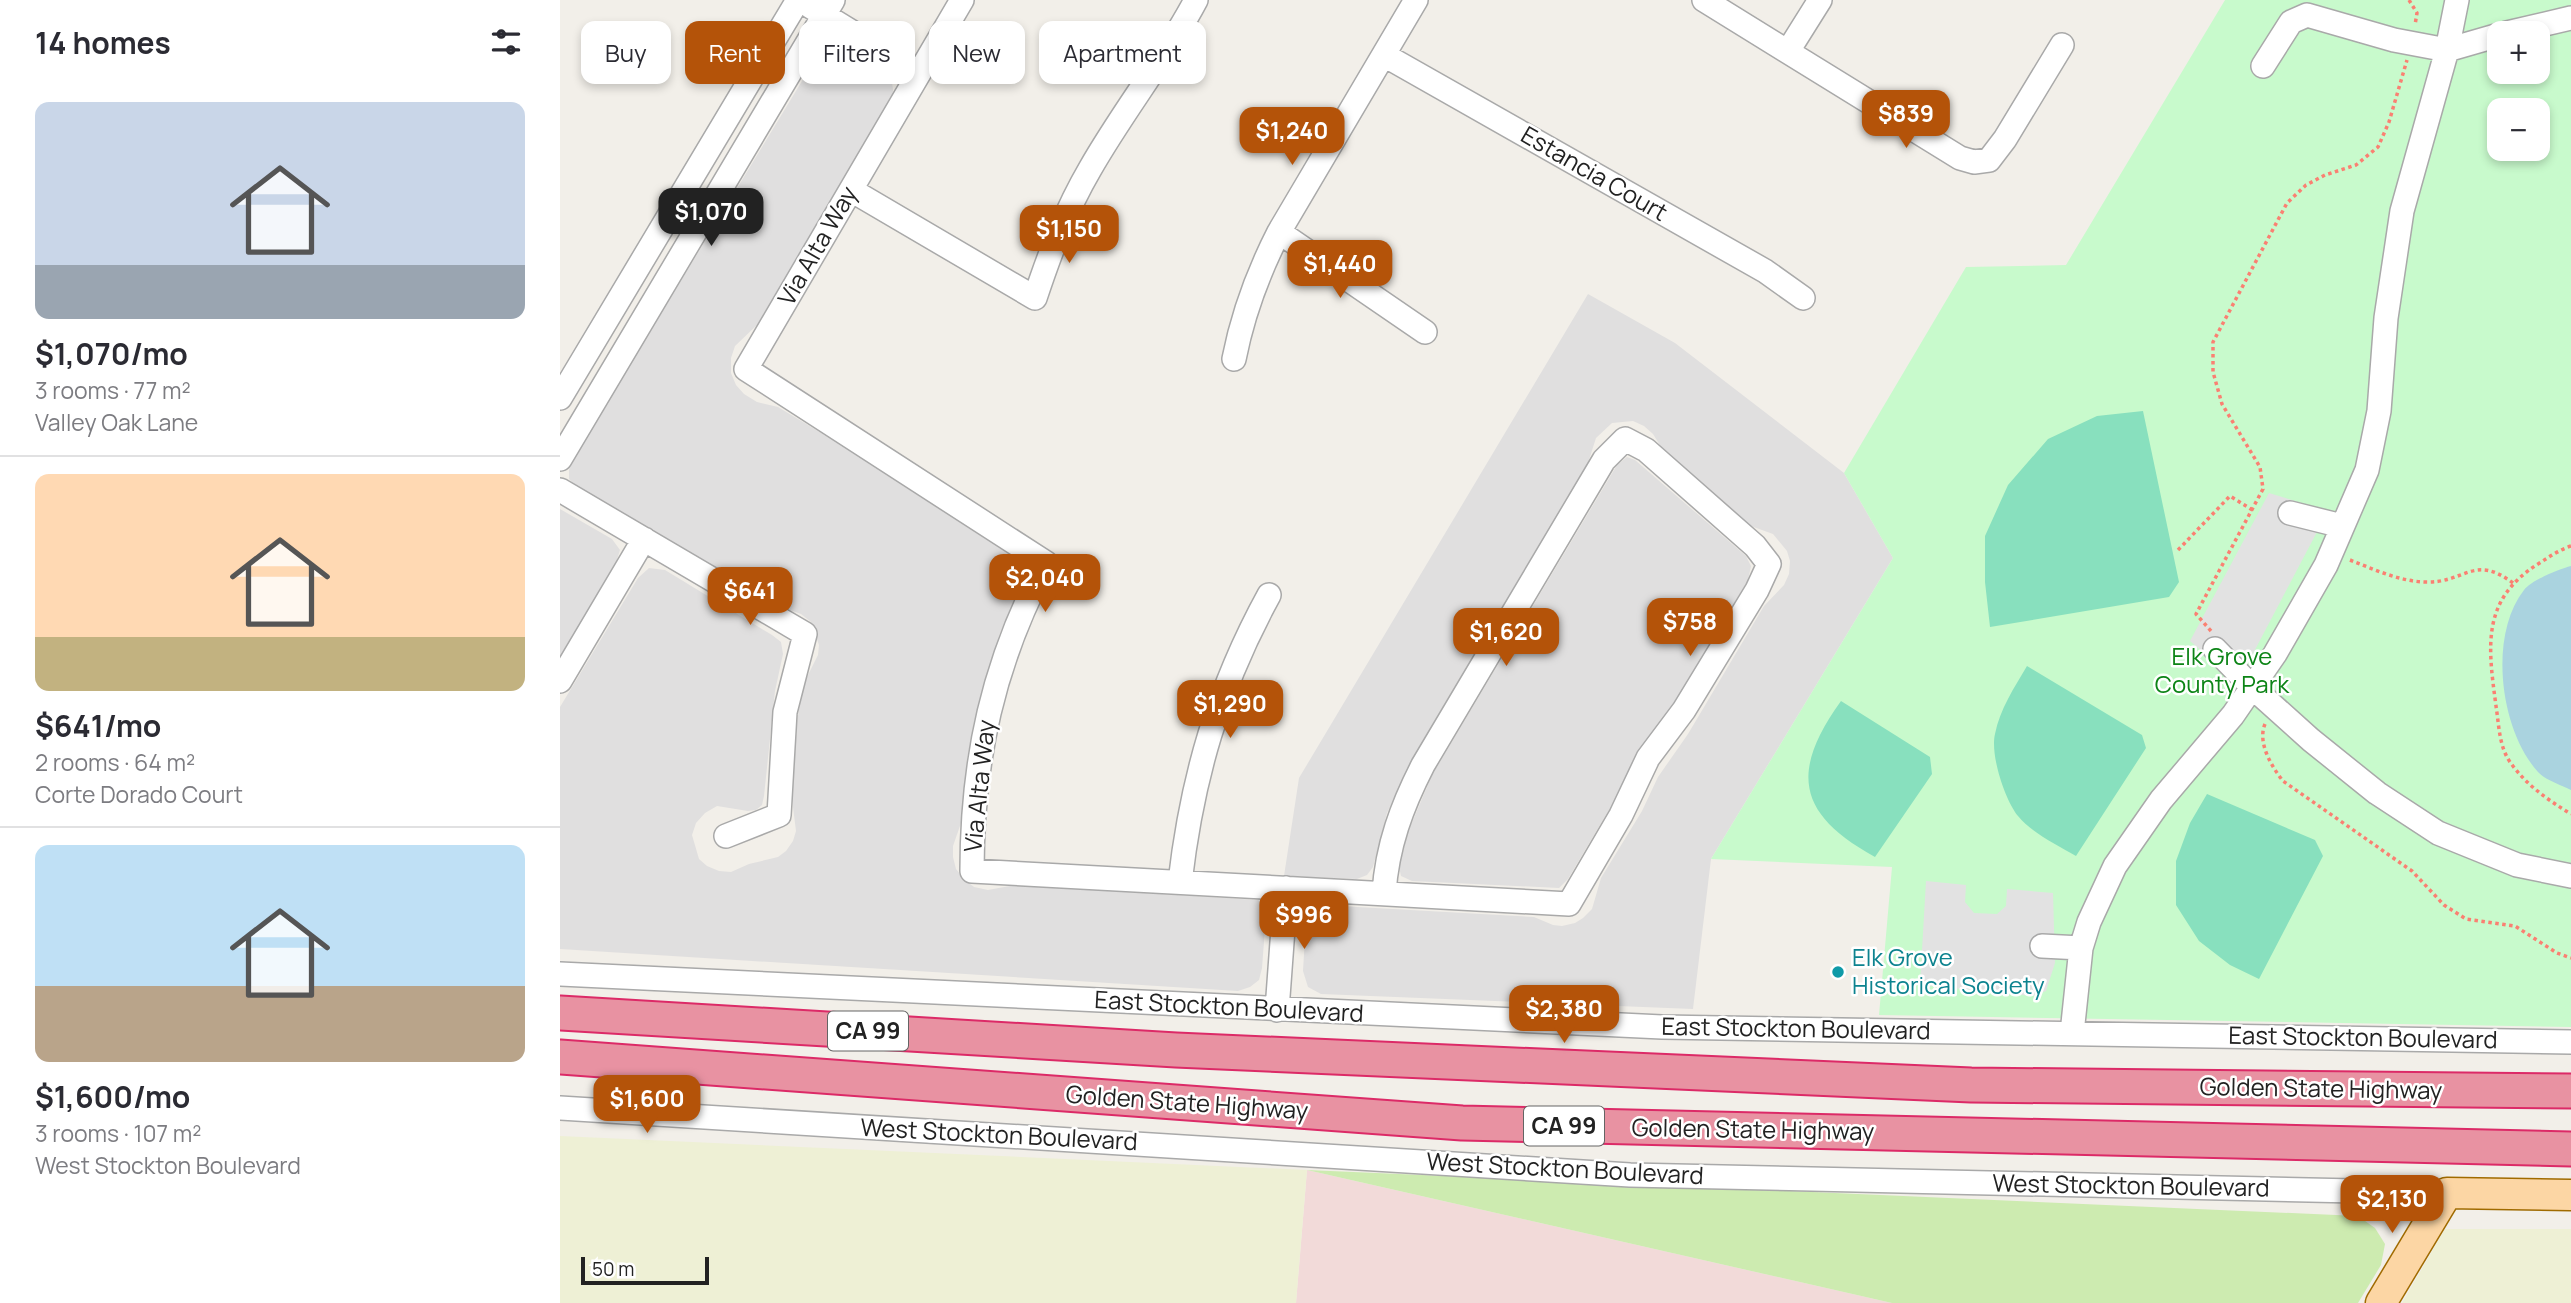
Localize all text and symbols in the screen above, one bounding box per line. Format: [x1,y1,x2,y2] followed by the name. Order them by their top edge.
[581,21,671,84] chip: Buy
[685,21,785,84] chip: Rent
[799,21,915,84] chip: Filters
[929,21,1025,84] chip: New
[1039,21,1206,84] chip: Apartment
[2487,21,2550,161] map controls
[2487,21,2550,84] button: +
[35,22,171,63] text: 14 homes
[487,23,525,61] icon: filters
[1865,90,1947,150] pin: $839
[1878,97,1934,129] text: $839
[2487,98,2550,161] button: −
[1235,108,1349,167] pin: $1,240
[1256,114,1328,146] text: $1,240
[1516,117,1674,228] street label: Estancia Court
[217,147,343,273] icon: home
[769,179,864,311] street label: Via Alta Way
[654,188,768,248] pin: $1,070
[674,195,748,227] text: $1,070
[1012,205,1126,265] pin: $1,150
[1036,212,1102,244] text: $1,150
[1283,240,1397,300] pin: $1,440
[1303,247,1377,279] text: $1,440
[35,333,188,374] text: $1,070/mo
[35,374,191,406] text: 3 rooms · 77 m²
[35,406,198,438] text: Valley Oak Lane
[217,519,343,645] icon: home
[988,554,1102,614] pin: $2,040
[1005,561,1085,593] text: $2,040
[709,568,791,627] pin: $641
[724,574,776,606] text: $641
[1649,598,1731,658] pin: $758
[1663,605,1717,637] text: $758
[1449,608,1563,668] pin: $1,620
[1469,615,1543,647] text: $1,620
[2155,639,2290,700] park label: Elk Grove County Park
[1173,680,1287,740] pin: $1,290
[1193,687,1267,719] text: $1,290
[35,705,161,746] text: $641/mo
[955,718,1002,854] street label: Via Alta Way
[35,746,195,778] text: 2 rooms · 64 m²
[35,778,243,810] text: Corte Dorado Court
[217,890,343,1016] icon: home
[1263,892,1345,951] pin: $996
[1275,898,1333,930] text: $996
[1852,940,2045,1001] place label: Elk Grove Historical Society
[1830,964,1846,980] marker: Elk Grove Historical Society
[1094,982,1364,1029] street label: East Stockton Boulevard
[1507,986,1621,1045] pin: $2,380
[1525,992,1603,1024] text: $2,380
[1661,1009,1931,1046] street label: East Stockton Boulevard
[828,1012,908,1050] road number: CA 99
[2228,1018,2498,1055] street label: East Stockton Boulevard
[2199,1069,2443,1106] street label: Golden State Highway
[35,1076,190,1117] text: $1,600/mo
[590,1076,704,1135] pin: $1,600
[1065,1077,1310,1126] street label: Golden State Highway
[609,1082,685,1114] text: $1,600
[1524,1106,1604,1146] road number: CA 99
[860,1110,1139,1157] street label: West Stockton Boulevard
[1631,1110,1875,1147] street label: Golden State Highway
[35,1117,201,1149] text: 3 rooms · 107 m²
[1426,1144,1705,1191] street label: West Stockton Boulevard
[35,1149,301,1181] text: West Stockton Boulevard
[1992,1166,2270,1203] street label: West Stockton Boulevard
[2335,1176,2449,1235] pin: $2,130
[2357,1182,2427,1214] text: $2,130
[581,1254,709,1286] scale bar
[592,1256,634,1282] text: 50 m

